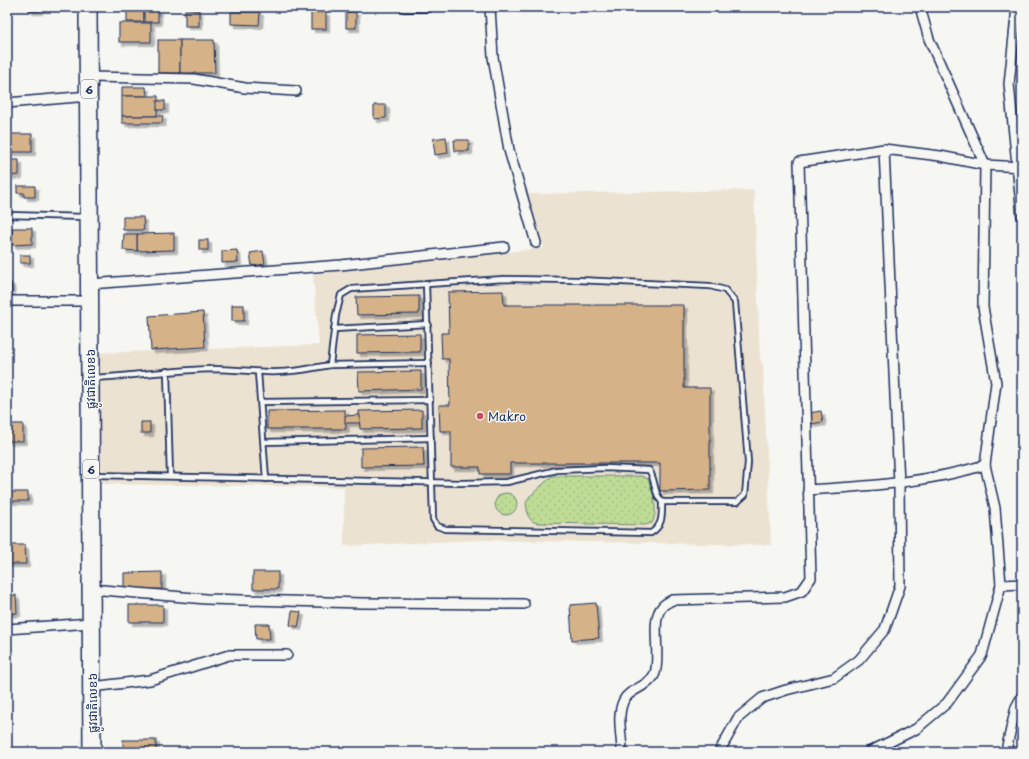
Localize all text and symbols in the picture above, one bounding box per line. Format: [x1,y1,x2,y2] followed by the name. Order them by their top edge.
[81,80,97,98] road number: 6
[81,349,102,409] street label: ផ្លូវជាតិលេខ៦
[488,407,526,425] place label: Makro
[475,411,485,421] marker: Makro
[83,460,99,478] road number: 6
[83,673,104,733] street label: ផ្លូវជាតិលេខ៦

